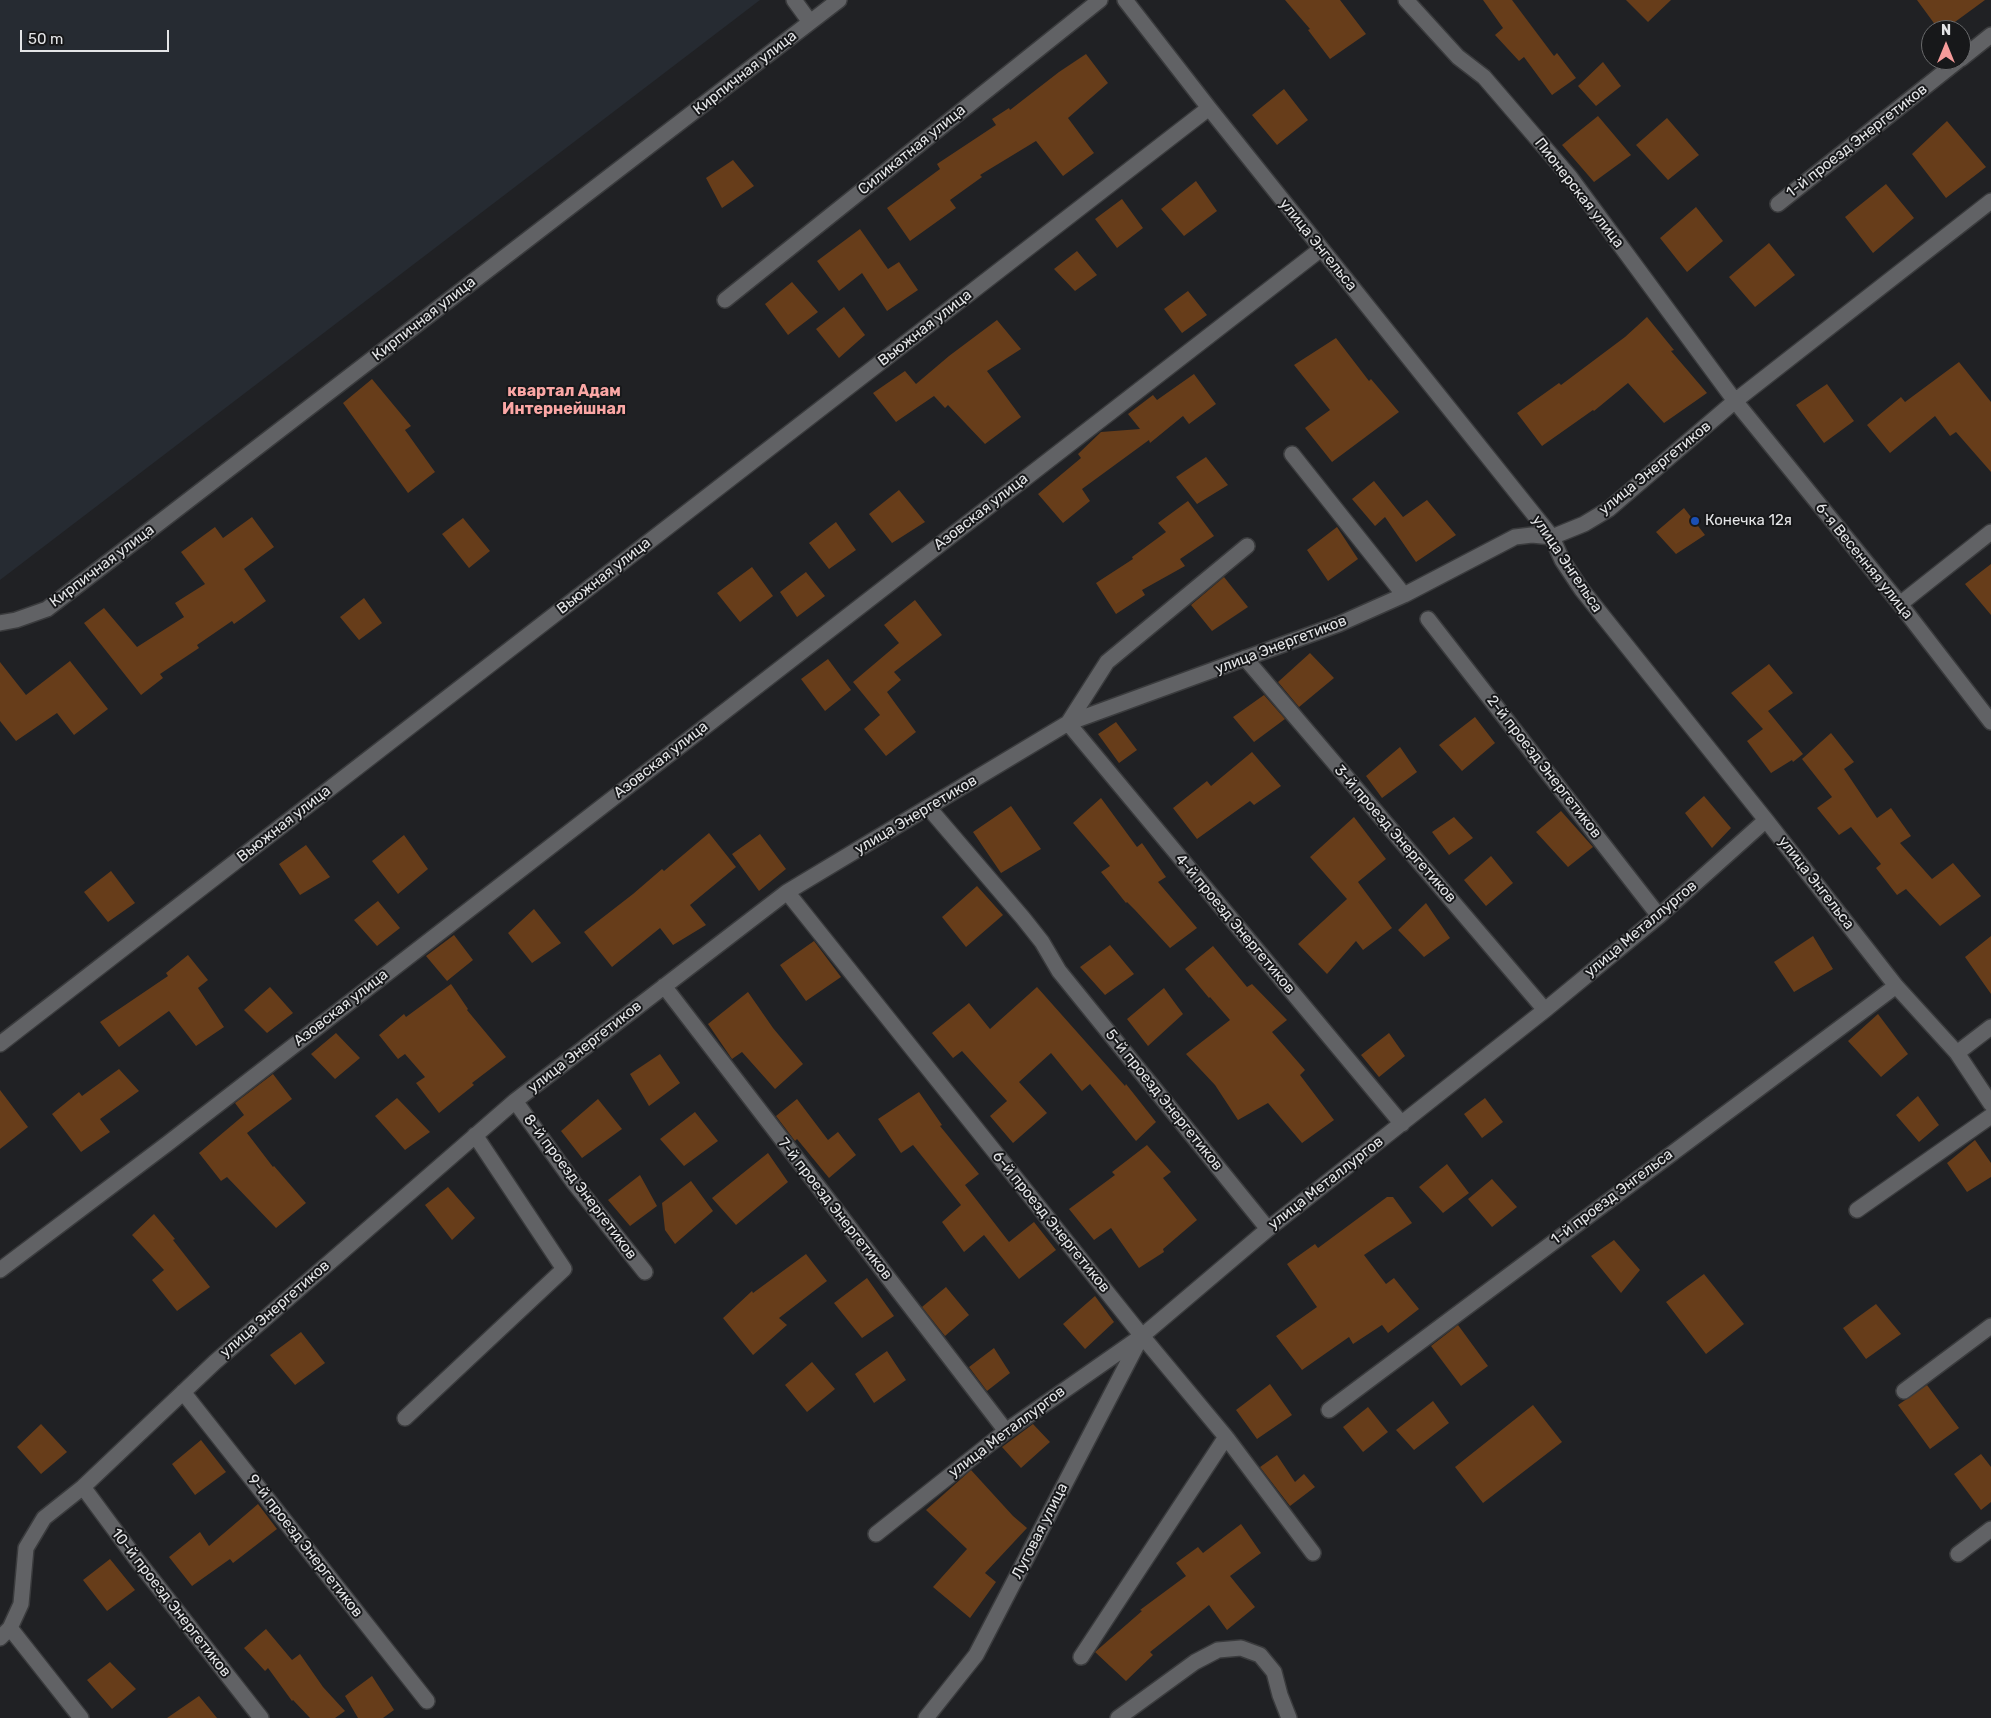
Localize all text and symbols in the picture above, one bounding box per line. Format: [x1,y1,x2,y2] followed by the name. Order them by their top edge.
[22,20,171,52] scale bar
[1921,20,1971,70] north arrow
[1941,22,1951,39] text: N
[690,27,800,119] street label: Кирпичная улица
[28,30,63,48] text: 50 m
[1783,80,1931,202] street label: 1-й проезд Энергетиков
[855,101,969,199] street label: Силикатная улица
[1530,134,1628,252] street label: Пионерская улица
[1275,195,1361,295] street label: улица Энгельса
[369,273,479,365] street label: Кирпичная улица
[875,286,975,370] street label: Вьюжная улица
[502,381,626,419] district label: квартал Адам Интернейшнал
[1595,417,1715,519] street label: улица Энергетиков
[930,470,1032,554] street label: Азовская улица
[1811,499,1917,623] street label: 6-я Весенняя улица
[1528,512,1606,616] street label: улица Энгельса
[1705,512,1792,530] place label: Конечка 12я
[1689,515,1701,527] marker: Конечка 12я
[46,521,158,611] street label: Кирпичная улица
[554,534,654,618] street label: Вьюжная улица
[1213,612,1349,678] street label: улица Энергетиков
[1483,692,1605,842] street label: 2-й проезд Энергетиков
[610,718,712,802] street label: Азовская улица
[1330,761,1460,907] street label: 3-й проезд Энергетиков
[852,771,980,859] street label: улица Энергетиков
[234,782,334,866] street label: Вьюжная улица
[1774,833,1858,933] street label: улица Энгельса
[1171,850,1299,998] street label: 4-й проезд Энергетиков
[1581,877,1701,981] street label: улица Металлургов
[290,966,392,1050] street label: Азовская улица
[525,997,645,1097] street label: улица Энергетиков
[1101,1026,1227,1174] street label: 5-й проезд Энергетиков
[520,1111,640,1263] street label: 8-й проезд Энергетиков
[1265,1133,1387,1233] street label: улица Металлургов
[774,1135,896,1283] street label: 7-й проезд Энергетиков
[1548,1145,1676,1249] street label: 1-й проезд Энгельса
[988,1148,1114,1296] street label: 6-й проезд Энергетиков
[217,1257,333,1361] street label: улица Энергетиков
[945,1382,1069,1482] street label: улица Металлургов
[244,1471,366,1621] street label: 9-й проезд Энергетиков
[1008,1480,1072,1582] street label: Луговая улица
[107,1525,235,1681] street label: 10-й проезд Энергетиков

